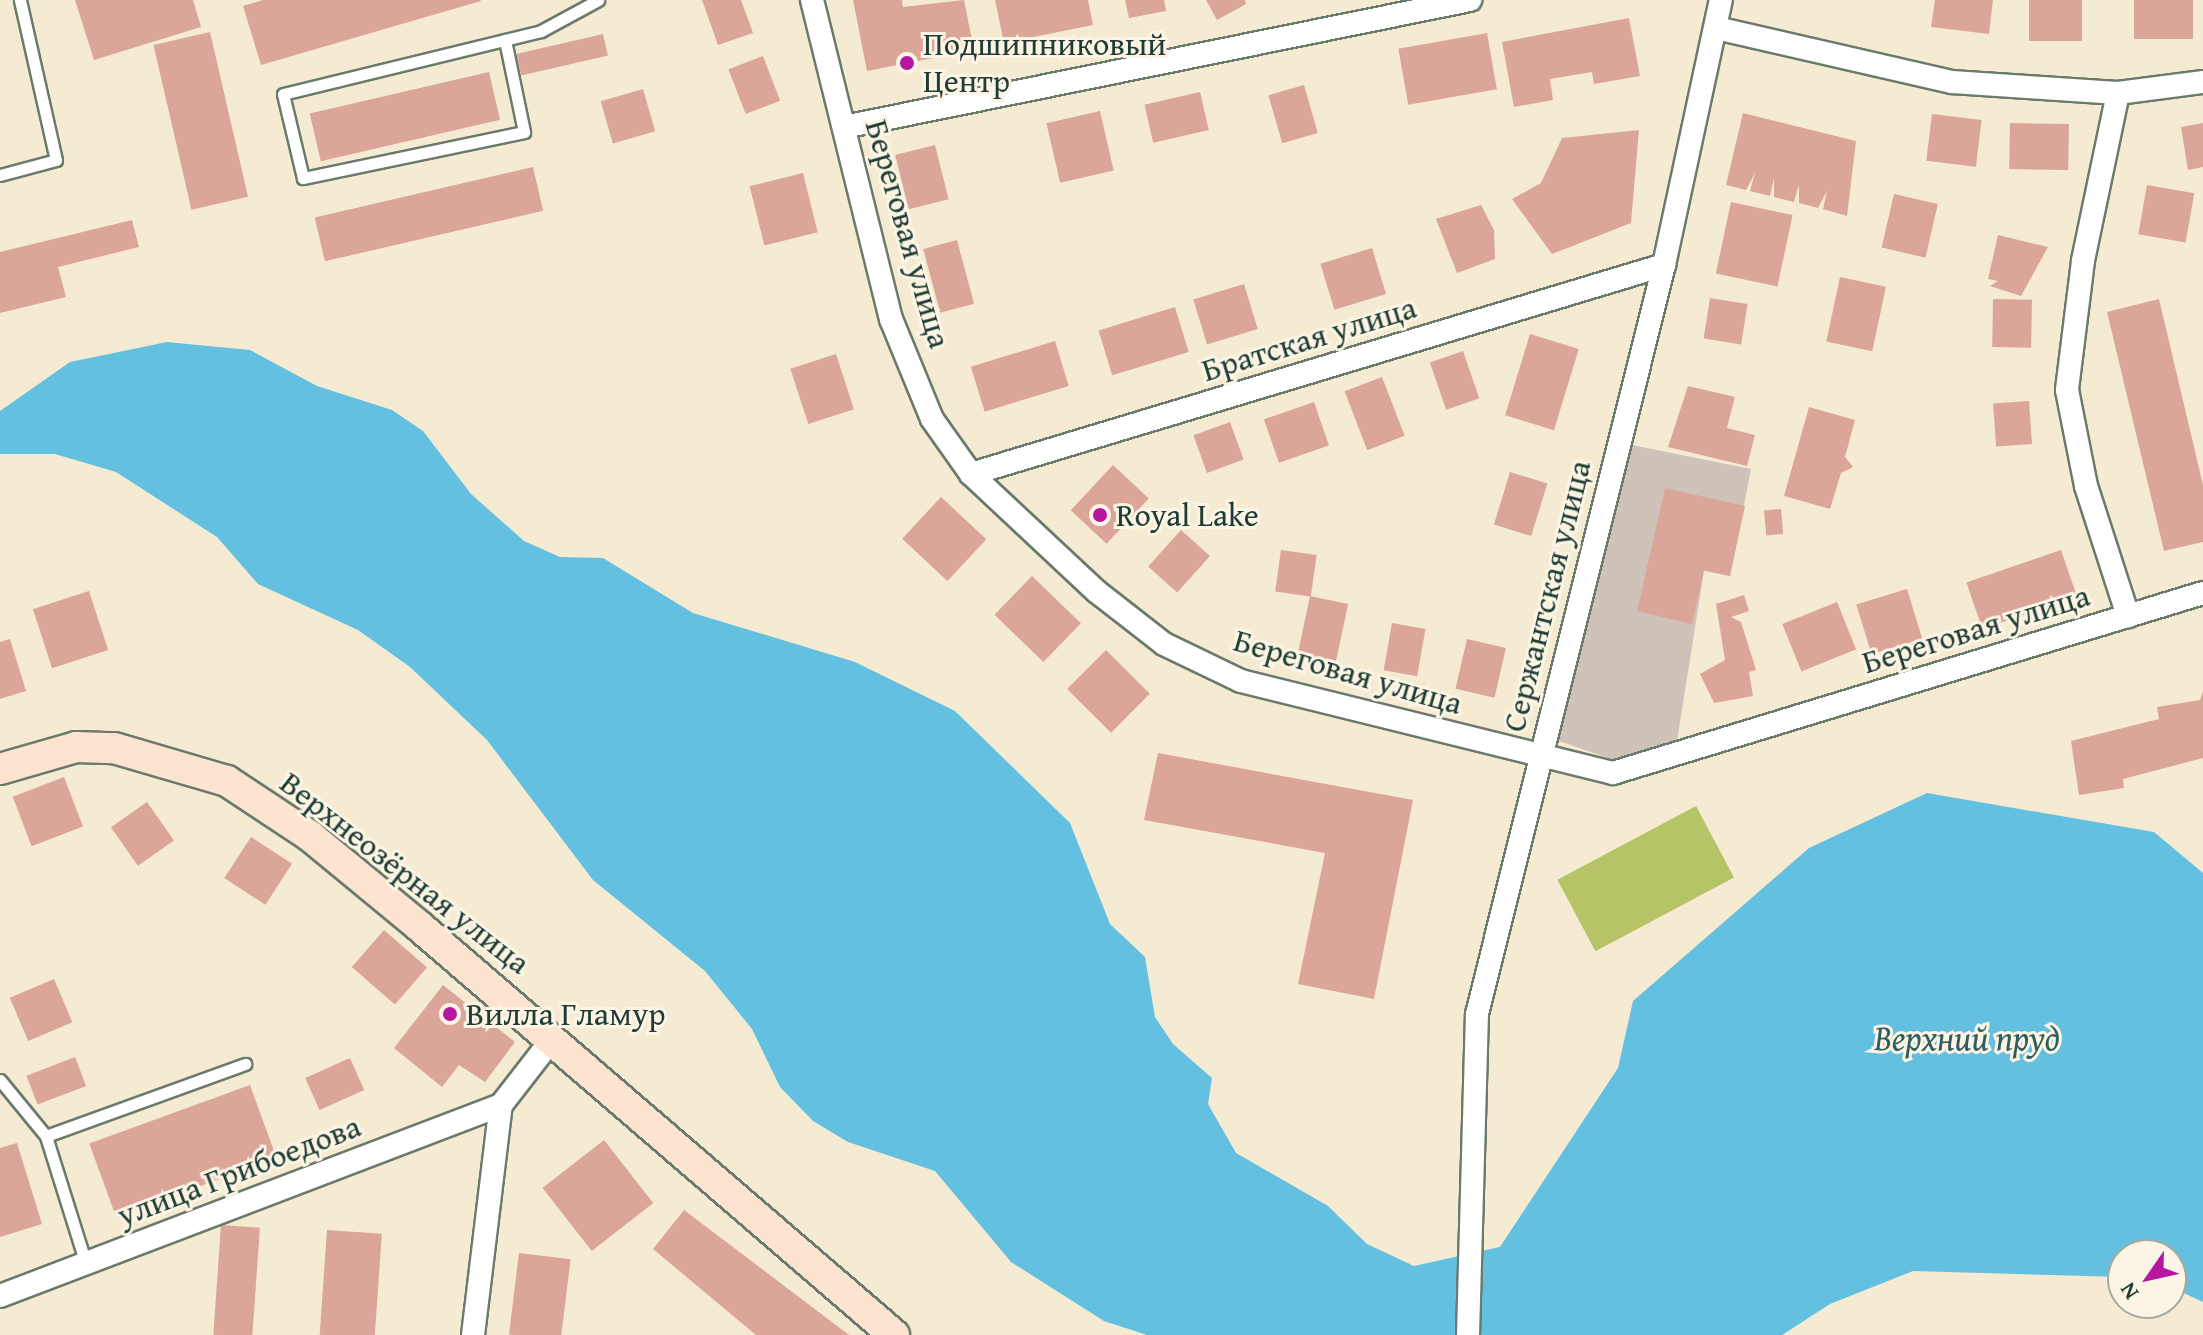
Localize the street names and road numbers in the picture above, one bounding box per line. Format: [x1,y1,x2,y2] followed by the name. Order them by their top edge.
[857,115,959,353] street label: Береговая улица
[1197,288,1421,390] street label: Братская улица
[1495,456,1599,736] street label: Сержантская улица
[1858,576,2094,682] street label: Береговая улица
[1229,621,1467,723] street label: Береговая улица
[273,764,537,982] street label: Верхнеозёрная улица
[112,1107,366,1235] street label: улица Грибоедова

